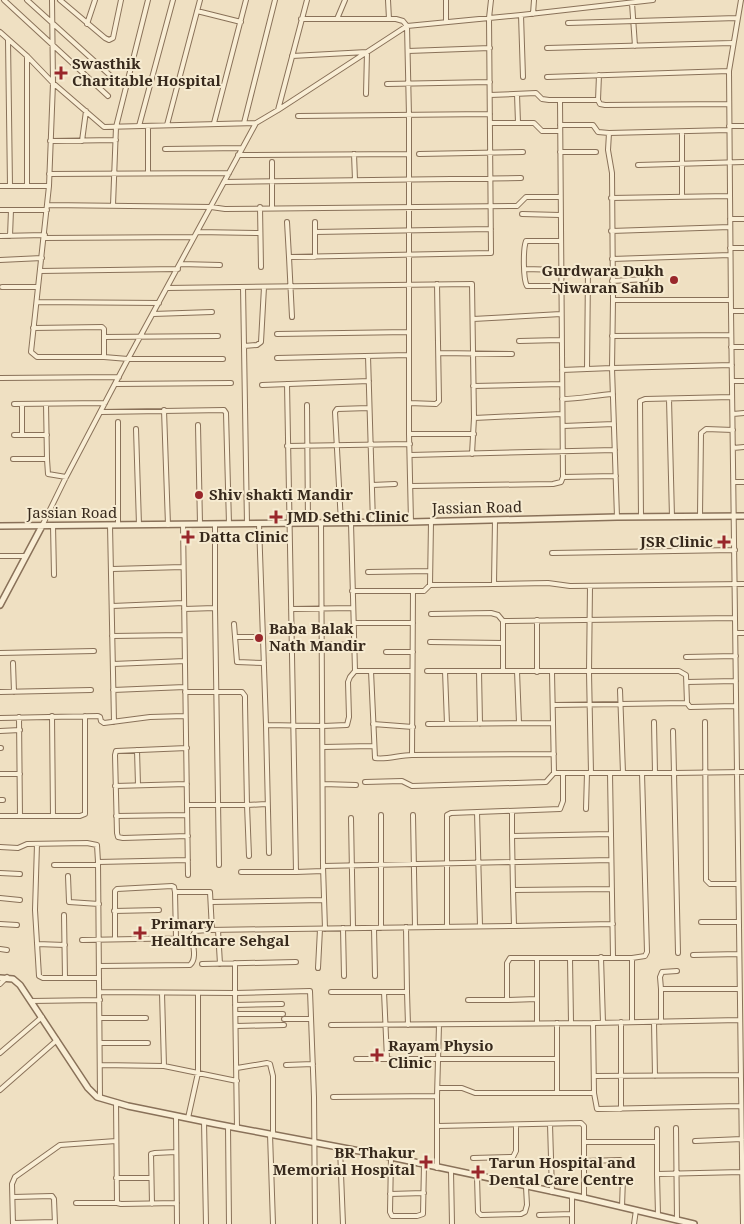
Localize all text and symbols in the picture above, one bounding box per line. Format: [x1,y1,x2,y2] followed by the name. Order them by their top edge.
[72,53,221,90] place label: Swasthik Charitable Hospital
[54,66,68,80] marker: Swasthik Charitable Hospital
[542,260,664,297] place label: Gurdwara Dukh Niwaran Sahib
[668,274,680,286] marker: Gurdwara Dukh Niwaran Sahib
[209,484,353,504] place label: Shiv shakti Mandir
[193,489,205,501] marker: Shiv shakti Mandir
[431,496,522,518] street label: Jassian Road
[26,502,117,522] street label: Jassian Road
[286,506,409,526] place label: JMD Sethi Clinic
[269,510,283,524] marker: JMD Sethi Clinic
[199,526,288,546] place label: Datta Clinic
[181,530,195,544] marker: Datta Clinic
[639,531,713,551] place label: JSR Clinic
[717,535,731,549] marker: JSR Clinic
[269,618,366,655] place label: Baba Balak Nath Mandir
[253,632,265,644] marker: Baba Balak Nath Mandir
[151,913,290,950] place label: Primary Healthcare Sehgal
[133,926,147,940] marker: Primary Healthcare Sehgal
[388,1035,493,1072] place label: Rayam Physio Clinic
[370,1048,384,1062] marker: Rayam Physio Clinic
[273,1142,416,1179] place label: BR Thakur Memorial Hospital
[489,1152,636,1189] place label: Tarun Hospital and Dental Care Centre
[419,1155,433,1169] marker: BR Thakur Memorial Hospital
[471,1165,485,1179] marker: Tarun Hospital and Dental Care Centre

